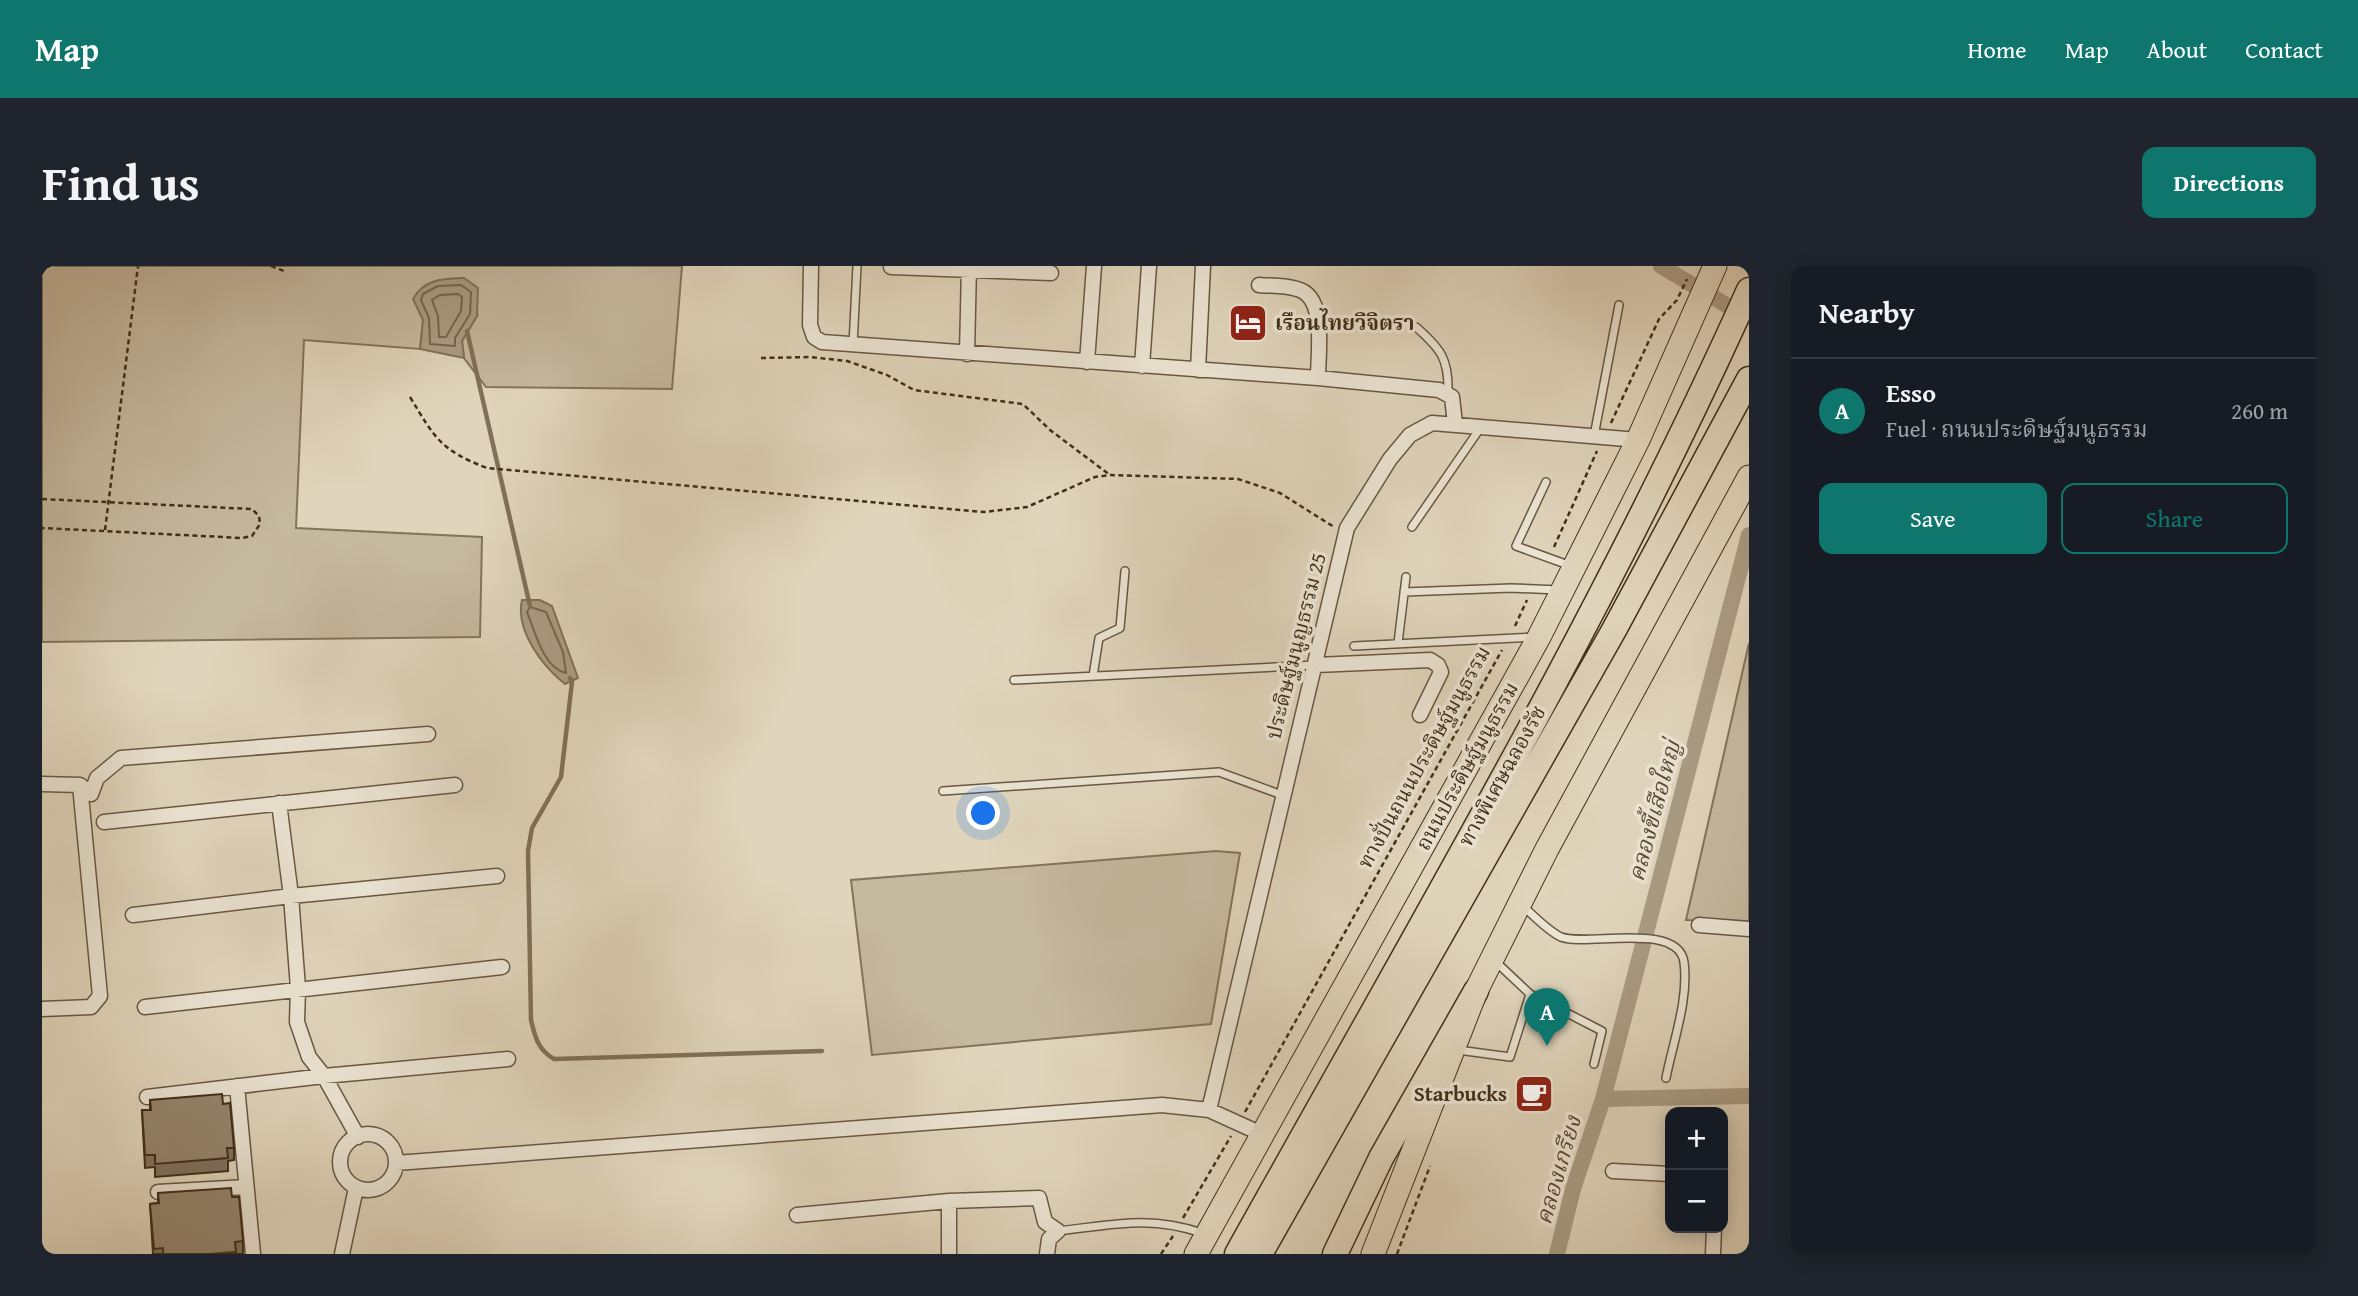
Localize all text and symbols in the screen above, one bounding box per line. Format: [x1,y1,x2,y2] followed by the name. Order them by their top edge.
[35,25,99,73] text: Map
[1968,32,2027,67] text: Home
[2065,32,2109,67] text: Map
[2147,32,2207,67] text: About
[2245,32,2323,67] text: Contact
[42,146,200,218] text: Find us
[2142,147,2316,218] button: Directions
[1819,290,1915,334] text: Nearby
[1227,302,1269,344] hotel icon: เรือนไทยวิจิตรา
[1275,307,1414,338] place label: เรือนไทยวิจิตรา
[1886,373,1936,412] text: Esso
[1835,394,1849,427] text: A
[2231,394,2288,427] text: 260 m
[1886,412,2148,445] text: Fuel · ถนนประดิษฐ์มนูธรรม
[1819,483,2047,554] button: Save
[2061,483,2288,554] button: Share
[1257,549,1334,742] street label: ประดิษฐ์มนูญธรรม 25
[1352,641,1496,873] street label: ทางปั่นถนนประดิษฐ์มนูธรรม
[1410,677,1524,855] street label: ถนนประดิษฐ์มนูธรรม
[1450,700,1553,852] street label: ทางพิเศษฉลองรัช
[1619,734,1689,885] water label: คลองขี้เสือใหญ่
[966,796,1000,830] your location
[1524,988,1570,1046] pin: A
[1513,1073,1555,1115] cafe icon: Starbucks
[1414,1078,1507,1109] place label: Starbucks
[1665,1107,1728,1233] map controls
[1665,1107,1728,1170] button: +
[1526,1110,1589,1228] water label: คลองเกรียง
[1665,1170,1728,1233] button: −

